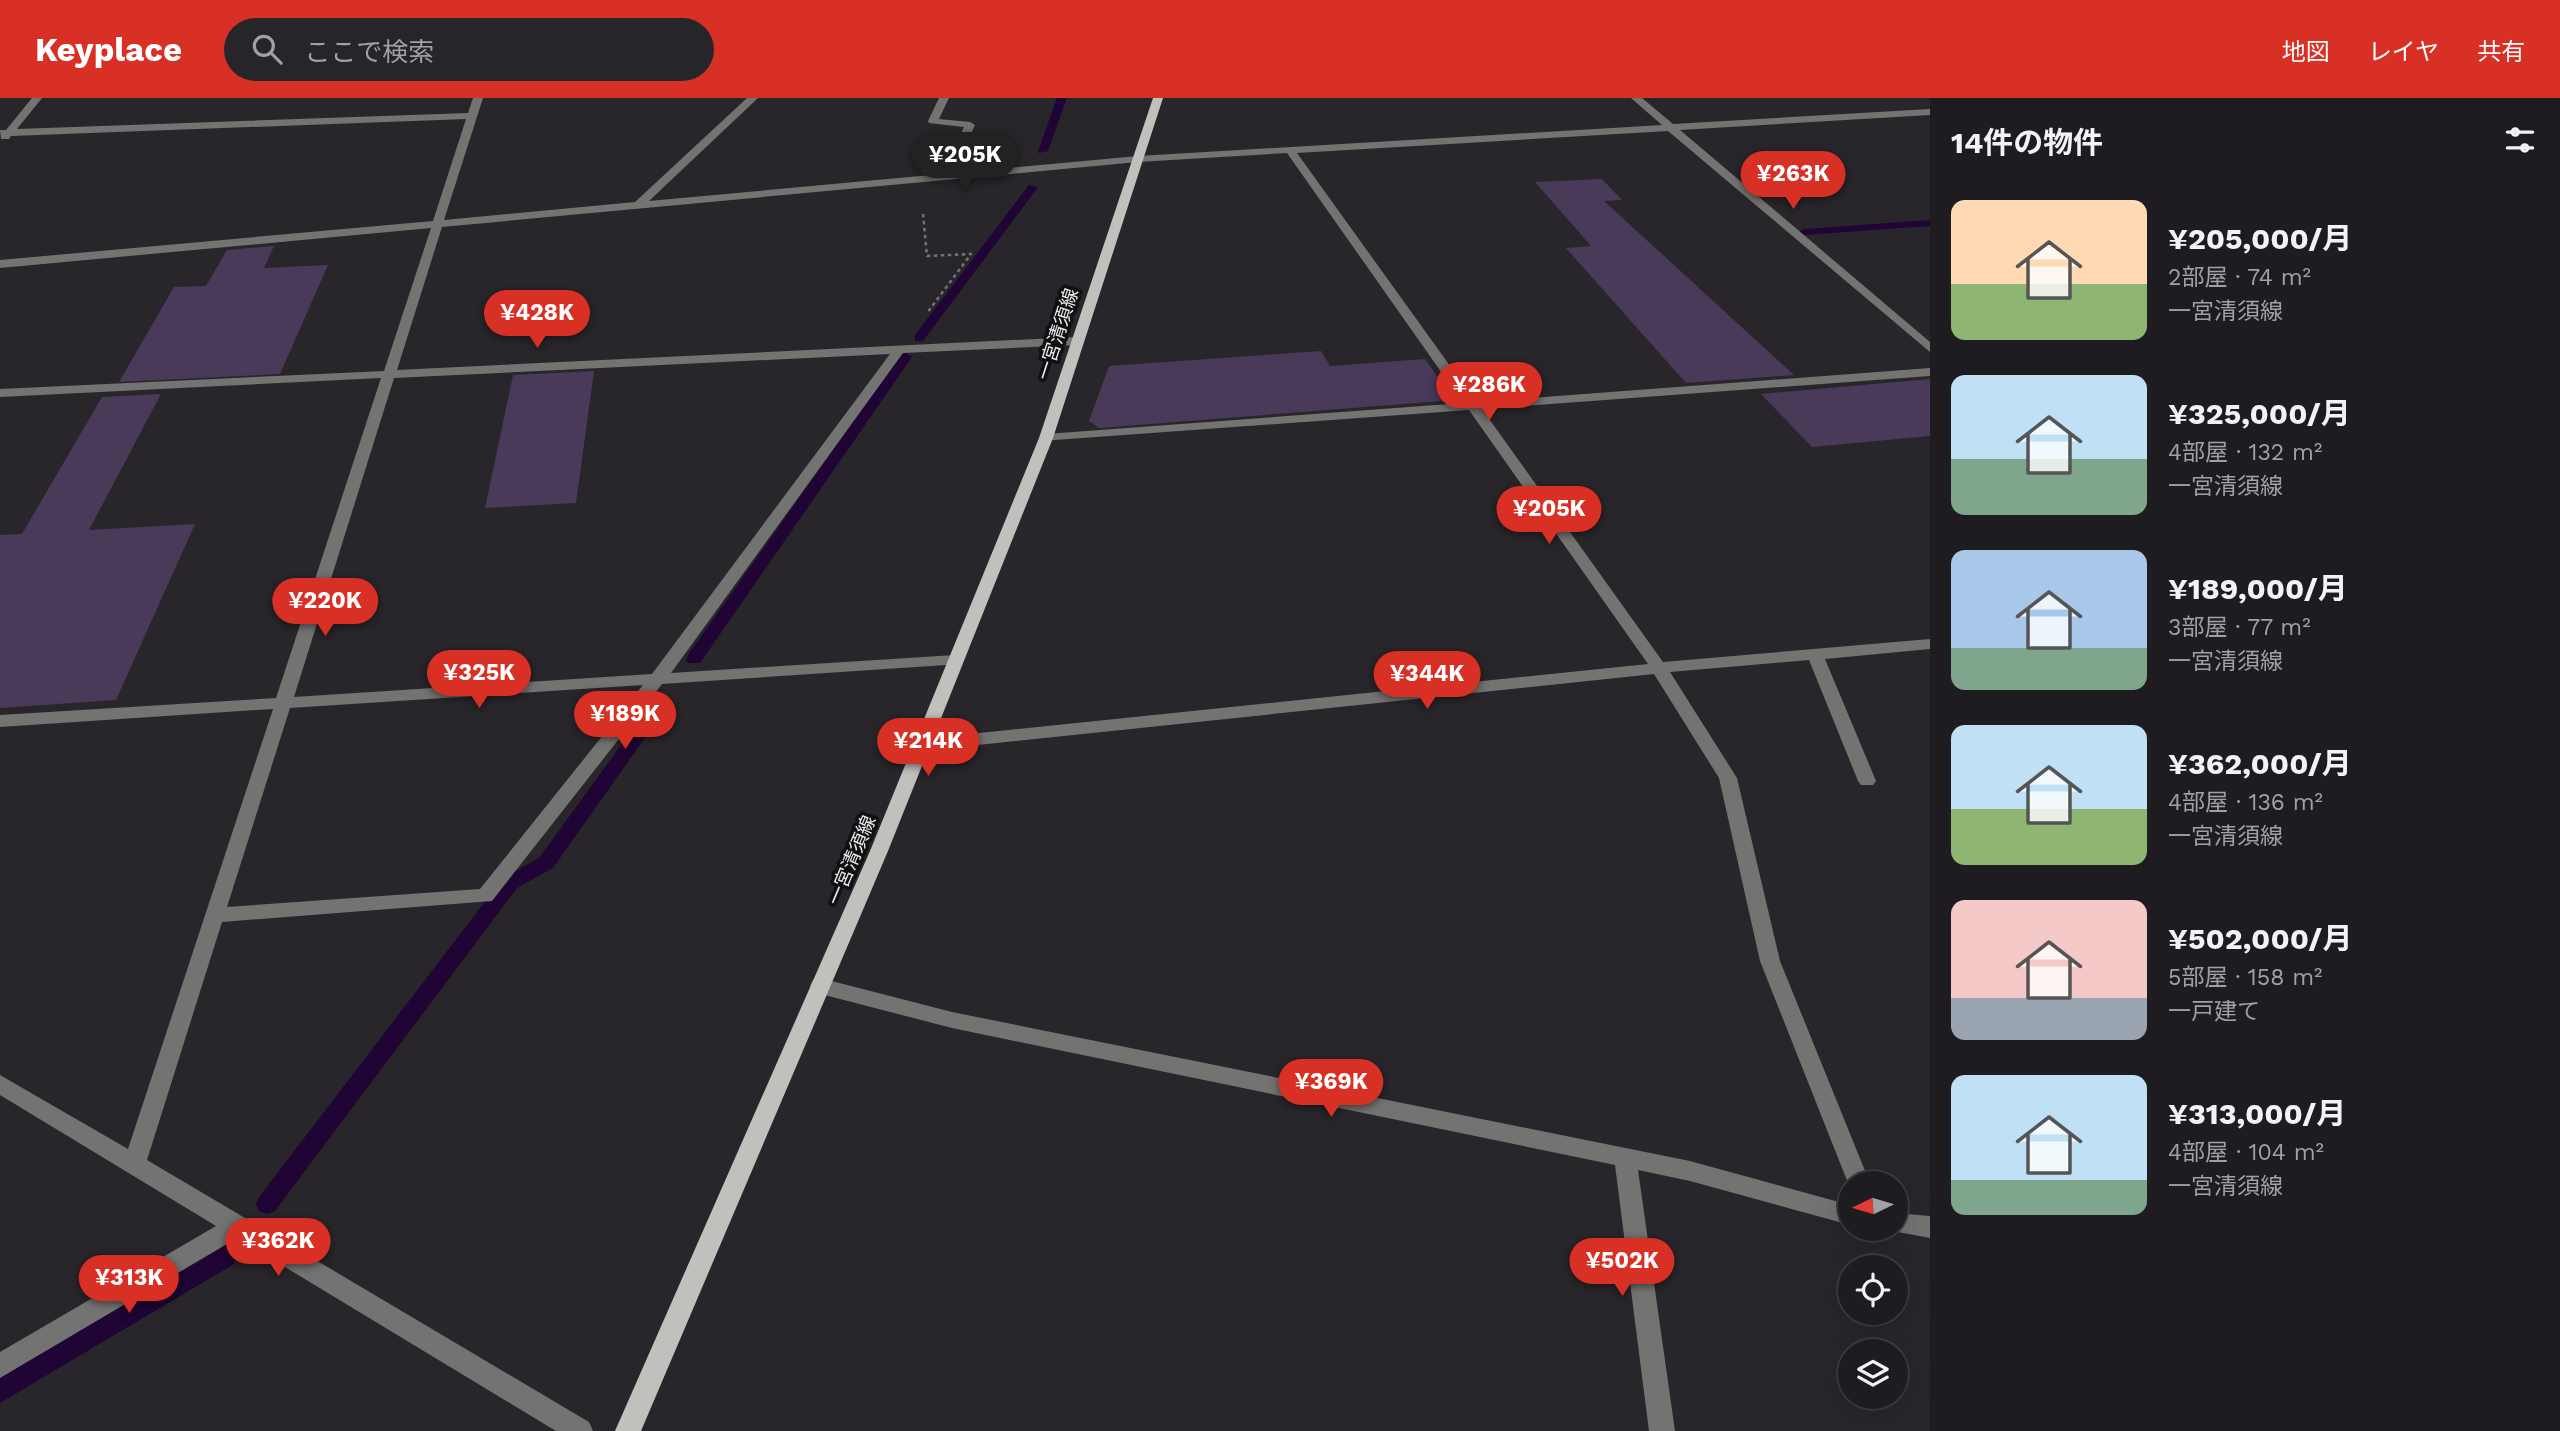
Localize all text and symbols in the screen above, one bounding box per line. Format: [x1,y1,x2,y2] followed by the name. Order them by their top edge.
[224,18,714,81] search box
[35,30,182,69] text: Keyplace
[248,30,286,68] icon: search
[304,37,434,67] text: ここで検索
[2282,38,2330,66] text: 地図
[2368,38,2439,66] text: レイヤ
[2477,38,2525,66] text: 共有
[2501,121,2539,159] icon: filters
[1951,125,2103,160] text: 14件の物件
[916,132,1014,192] pin: ¥205K
[928,141,1002,168] text: ¥205K
[1744,152,1842,211] pin: ¥263K
[1757,160,1829,187] text: ¥263K
[2168,221,2352,256] text: ¥205,000/月
[2007,228,2091,312] icon: home
[2168,264,2311,291] text: 2部屋 · 74 m²
[1032,285,1083,383] street label: 一宮清須線
[488,290,586,350] pin: ¥428K
[2168,298,2283,325] text: 一宮清須線
[500,299,574,326] text: ¥428K
[1440,362,1538,422] pin: ¥286K
[1452,371,1526,398] text: ¥286K
[2168,396,2351,431] text: ¥325,000/月
[2007,403,2091,487] icon: home
[2168,439,2322,466] text: 4部屋 · 132 m²
[2168,473,2283,500] text: 一宮清須線
[1500,486,1598,546] pin: ¥205K
[1512,495,1586,522] text: ¥205K
[2168,571,2348,606] text: ¥189,000/月
[276,578,374,638] pin: ¥220K
[2007,578,2091,662] icon: home
[288,587,362,614] text: ¥220K
[2168,614,2311,641] text: 3部屋 · 77 m²
[2168,648,2283,675] text: 一宮清須線
[430,650,528,710] pin: ¥325K
[1378,652,1476,711] pin: ¥344K
[443,659,515,686] text: ¥325K
[1390,660,1464,687] text: ¥344K
[576,692,674,751] pin: ¥189K
[590,700,660,727] text: ¥189K
[879,718,977,778] pin: ¥214K
[893,727,963,754] text: ¥214K
[2168,746,2352,781] text: ¥362,000/月
[2007,753,2091,837] icon: home
[2168,789,2323,816] text: 4部屋 · 136 m²
[822,812,881,908] street label: 一宮清須線
[2168,823,2283,850] text: 一宮清須線
[2168,921,2352,956] text: ¥502,000/月
[2007,928,2091,1012] icon: home
[2168,964,2323,991] text: 5部屋 · 158 m²
[2168,998,2260,1025] text: 一戸建て
[1282,1060,1380,1119] pin: ¥369K
[1294,1068,1368,1095] text: ¥369K
[2168,1096,2346,1131] text: ¥313,000/月
[2007,1103,2091,1187] icon: home
[2168,1139,2324,1166] text: 4部屋 · 104 m²
[1838,1171,1908,1241] north arrow
[1838,1171,1908,1409] map controls
[2168,1173,2283,1200] text: 一宮清須線
[229,1218,327,1278] pin: ¥362K
[242,1227,314,1254] text: ¥362K
[1573,1238,1671,1298] pin: ¥502K
[1585,1247,1659,1274] text: ¥502K
[1838,1255,1908,1325] button: locate
[80,1256,178,1315] pin: ¥313K
[95,1264,163,1291] text: ¥313K
[1838,1339,1908,1409] button: layers

